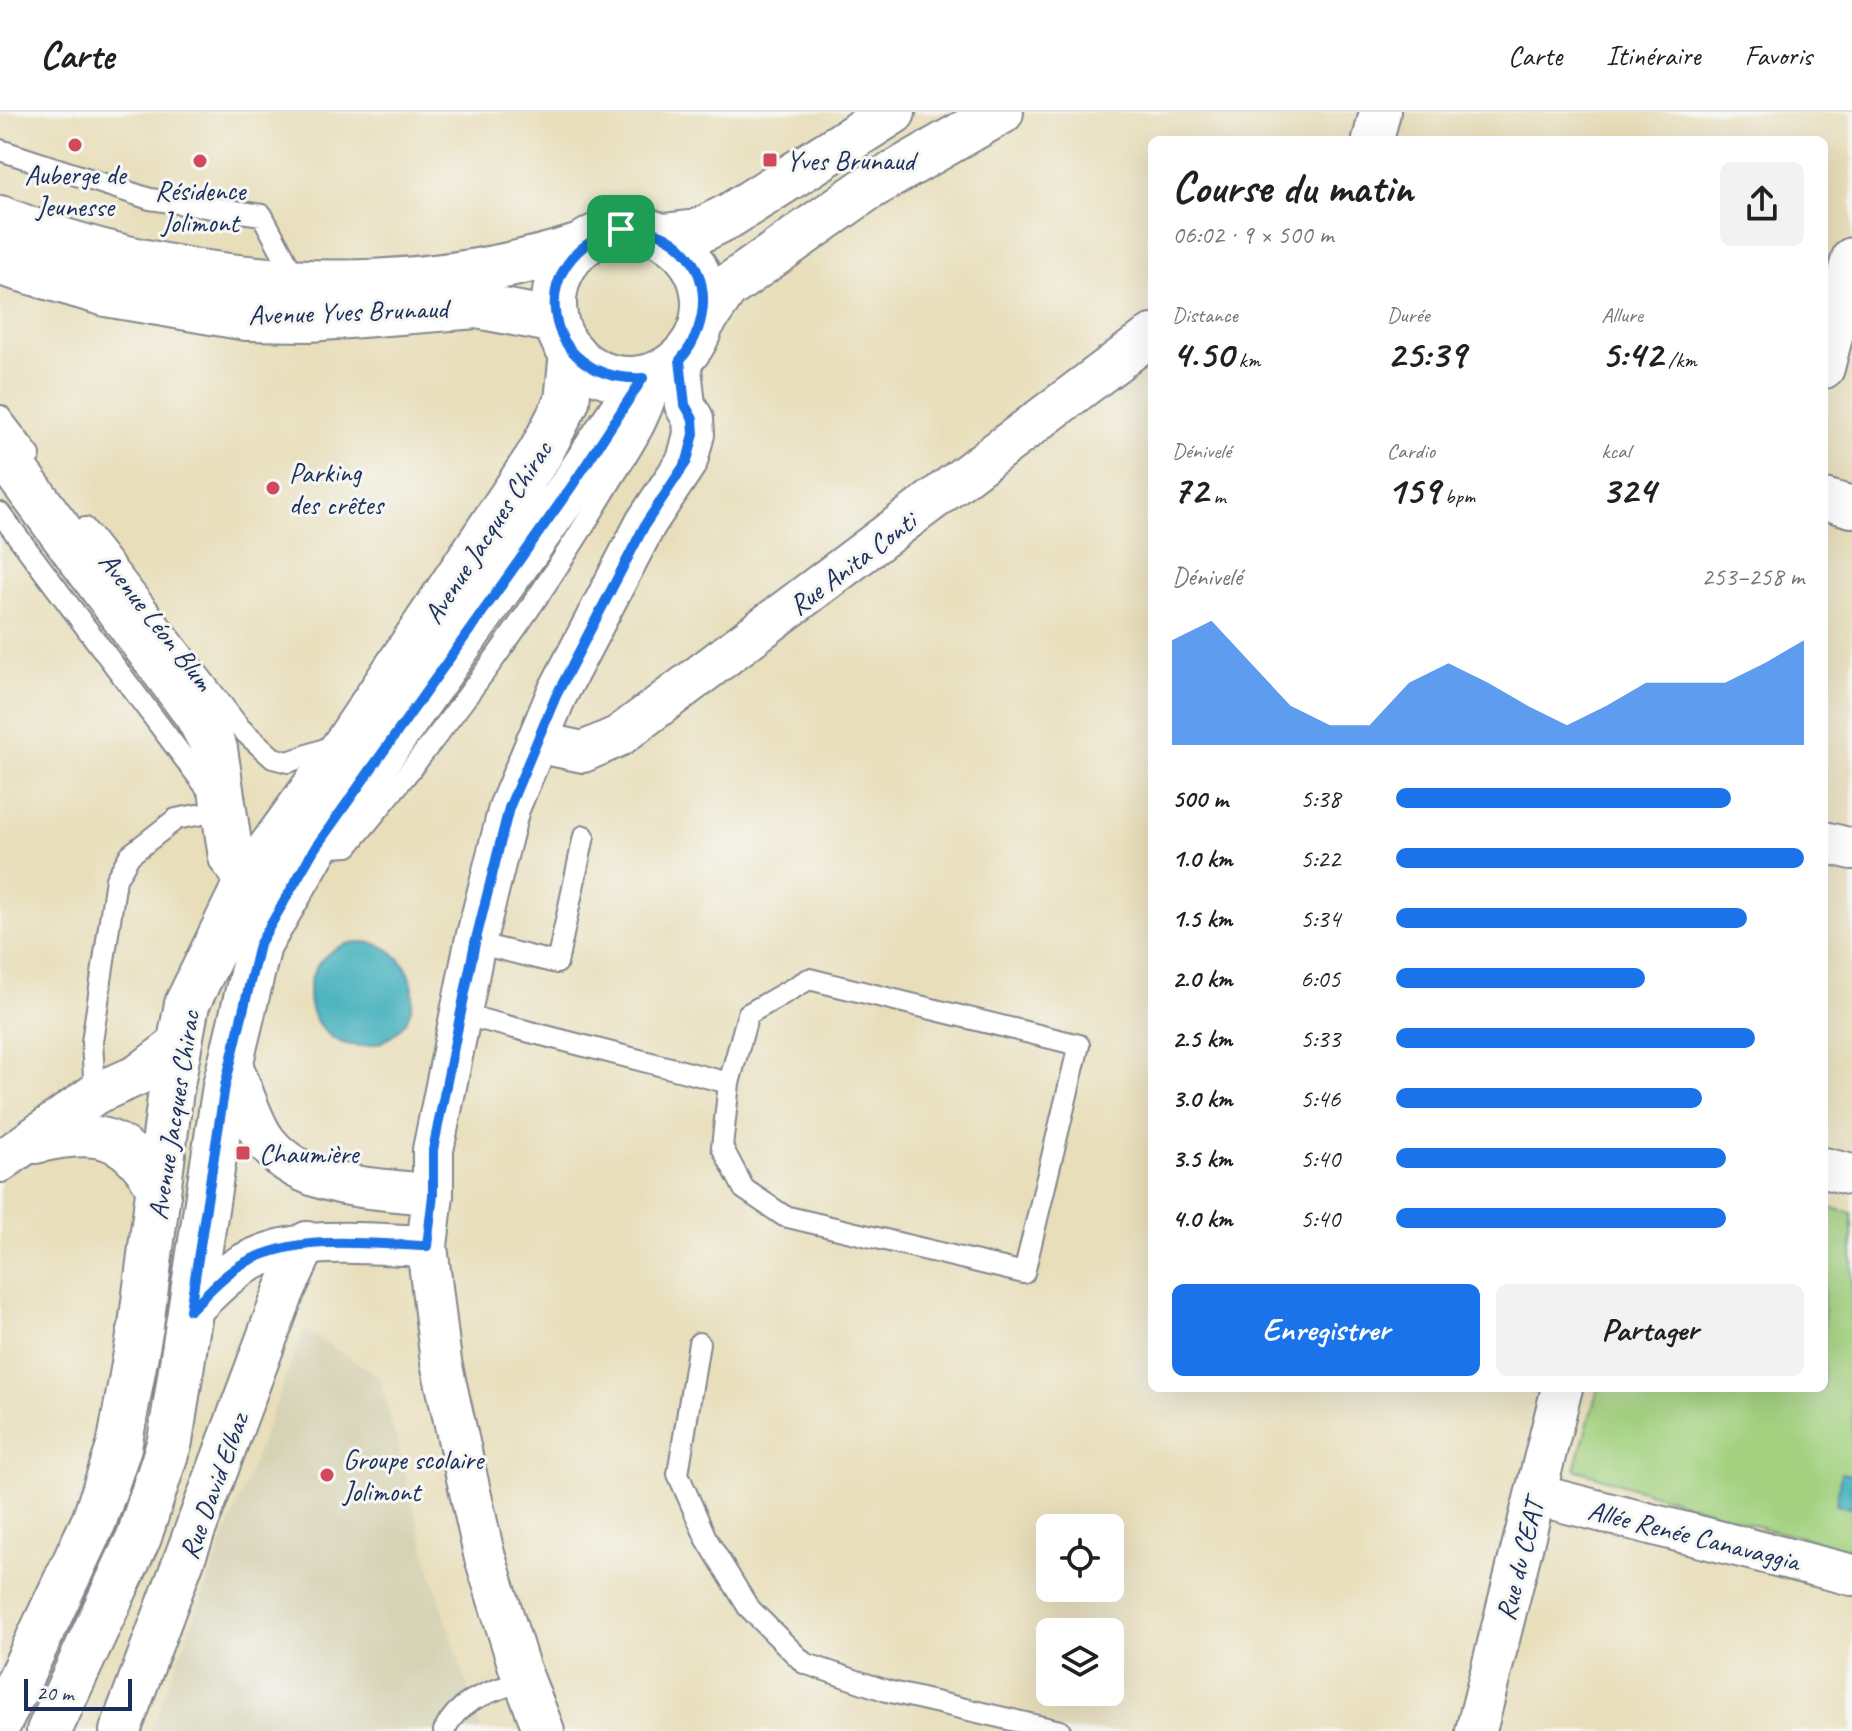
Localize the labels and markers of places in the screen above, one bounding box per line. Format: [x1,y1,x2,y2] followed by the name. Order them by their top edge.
[66,136,84,154] marker: Auberge de Jeunesse
[786,143,918,178] place label: Yves Brunaud
[761,151,779,169] marker: Yves Brunaud
[191,152,209,170] marker: Résidence Jolimont
[24,157,127,224] place label: Auberge de Jeunesse
[155,173,247,240] place label: Résidence Jolimont
[587,195,655,263] pin
[289,455,385,522] place label: Parking des crêtes
[264,479,282,497] marker: Parking des crêtes
[259,1136,360,1171] place label: Chaumière
[234,1144,252,1162] marker: Chaumière
[341,1442,485,1509] place label: Groupe scolaire Jolimont
[318,1466,336,1484] marker: Groupe scolaire Jolimont

